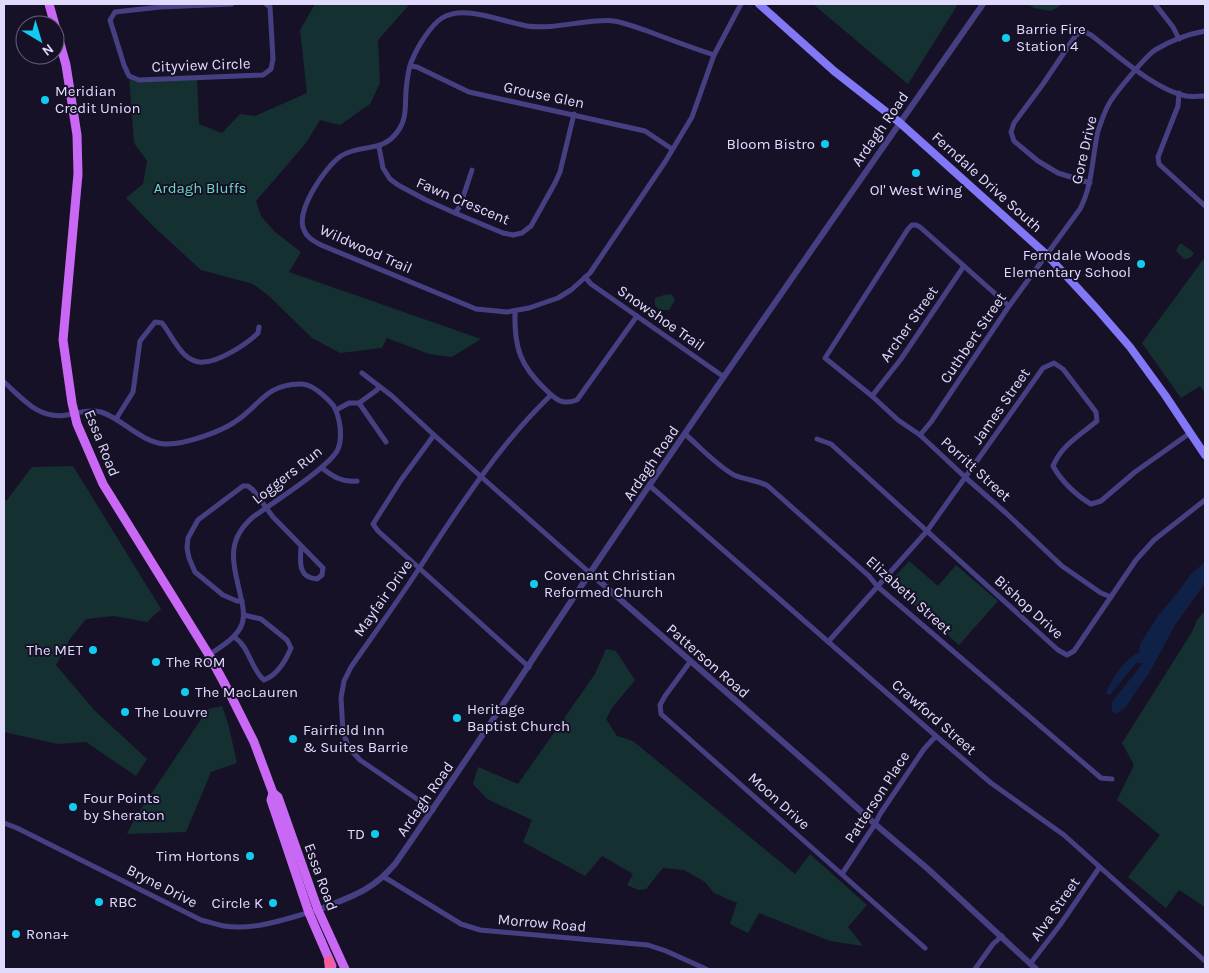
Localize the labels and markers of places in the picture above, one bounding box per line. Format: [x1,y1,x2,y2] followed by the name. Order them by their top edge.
[1016,20,1086,55] place label: Barrie Fire Station 4
[1000,32,1012,44] marker: Barrie Fire Station 4
[55,82,140,117] place label: Meridian Credit Union
[39,94,51,106] marker: Meridian Credit Union
[727,135,815,153] place label: Bloom Bistro
[819,138,831,150] marker: Bloom Bistro
[910,167,922,179] marker: Ol' West Wing
[870,181,963,199] place label: Ol' West Wing
[1004,246,1131,281] place label: Ferndale Woods Elementary School
[1135,258,1147,270] marker: Ferndale Woods Elementary School
[544,566,676,601] place label: Covenant Christian Reformed Church
[528,578,540,590] marker: Covenant Christian Reformed Church
[27,641,83,659] place label: The MET
[87,644,99,656] marker: The MET
[166,653,225,671] place label: The ROM
[150,656,162,668] marker: The ROM
[195,683,298,701] place label: The MacLauren
[179,686,191,698] marker: The MacLauren
[467,700,570,735] place label: Heritage Baptist Church
[135,703,208,721] place label: The Louvre
[119,706,131,718] marker: The Louvre
[451,712,463,724] marker: Heritage Baptist Church
[303,721,408,756] place label: Fairfield Inn & Suites Barrie
[287,733,299,745] marker: Fairfield Inn & Suites Barrie
[83,789,165,824] place label: Four Points by Sheraton
[67,801,79,813] marker: Four Points by Sheraton
[348,825,365,843] place label: TD
[369,828,381,840] marker: TD
[156,847,240,865] place label: Tim Hortons
[244,850,256,862] marker: Tim Hortons
[109,893,137,911] place label: RBC
[212,894,263,912] place label: Circle K
[93,896,105,908] marker: RBC
[267,897,279,909] marker: Circle K
[26,925,69,943] place label: Rona+
[10,928,22,940] marker: Rona+

